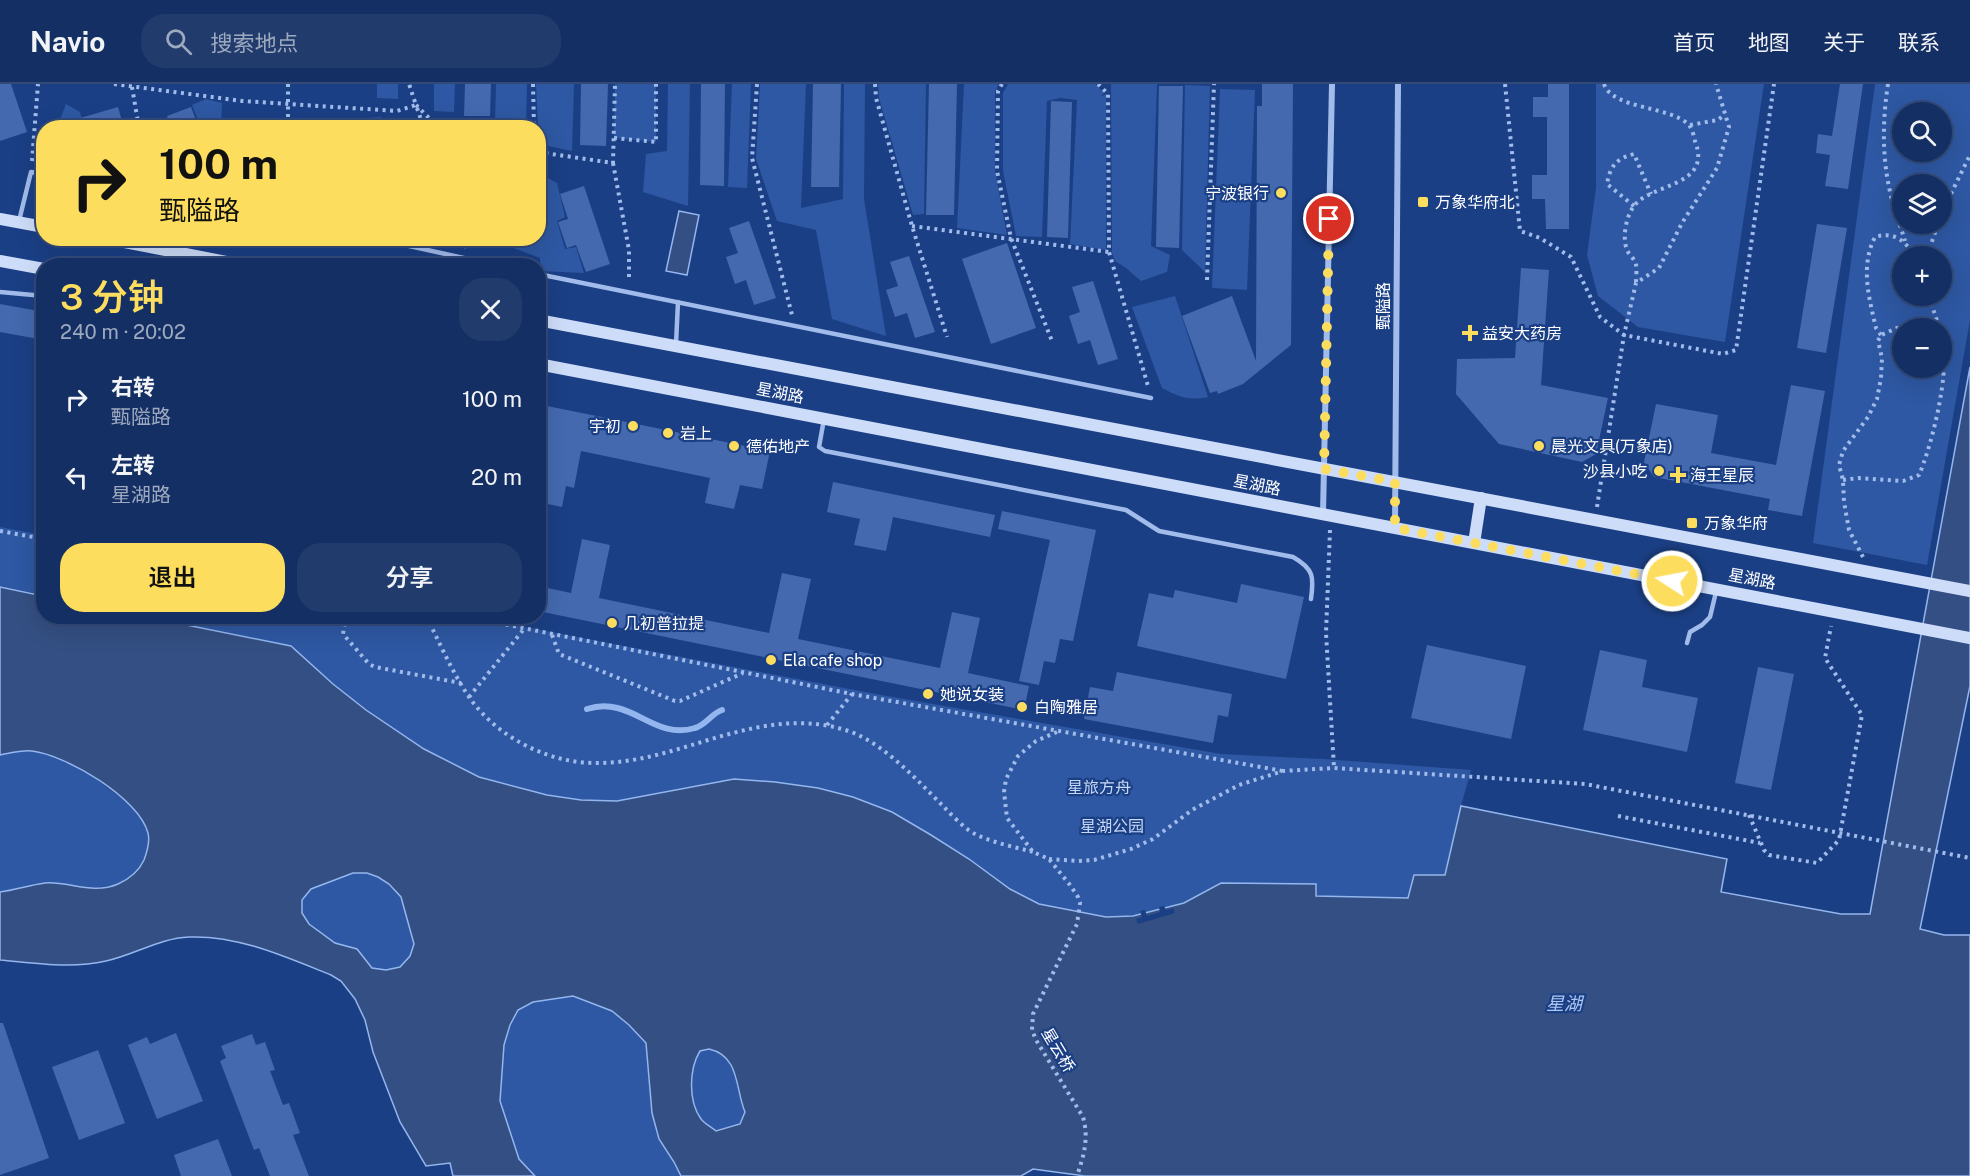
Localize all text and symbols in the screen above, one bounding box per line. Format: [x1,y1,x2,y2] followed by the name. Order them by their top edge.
[141,14,561,68] search box
[30,25,105,58] text: Navio
[162,25,195,58] icon: search
[210,30,298,56] text: 搜索地点
[1673,30,1715,55] text: 首页
[1748,30,1790,55] text: 地图
[1823,30,1865,55] text: 关于
[1898,30,1940,55] text: 联系
[1892,102,1952,378] map controls
[1892,102,1952,162] button: search
[159,139,278,188] text: 100 m
[60,144,138,222] icon: right
[1892,174,1952,234] button: layers
[1205,184,1269,203] place label: 宁波银行
[1274,186,1288,200] marker: 宁波银行
[1303,193,1354,244] pin
[1435,193,1515,212] place label: 万象华府北
[159,194,240,226] text: 甄隘路
[1416,195,1430,209] marker: 万象华府北
[1312,202,1345,235] icon: arrive
[1892,246,1952,306] button: +
[60,276,164,318] text: 3 分钟
[459,278,522,341] button: close
[1374,282,1393,330] street label: 甄隘路
[1892,318,1952,378] button: −
[60,320,186,344] text: 240 m · 20:02
[1482,324,1562,343] place label: 益安大药房
[1463,326,1477,340] marker: 益安大药房
[111,374,155,400] text: 右转
[755,379,805,407] street label: 星湖路
[60,383,93,416] icon: right
[462,386,522,412] text: 100 m
[111,405,171,429] text: 甄隘路
[589,417,621,436] place label: 宇初
[626,419,640,433] marker: 宇初
[680,424,712,443] place label: 岩上
[661,426,675,440] marker: 岩上
[746,437,810,456] place label: 德佑地产
[1551,437,1673,456] place label: 晨光文具(万象店)
[727,439,741,453] marker: 德佑地产
[1532,439,1546,453] marker: 晨光文具(万象店)
[111,452,155,478] text: 左转
[60,461,93,494] icon: left
[1583,462,1647,481] place label: 沙县小吃
[471,464,522,490] text: 20 m
[1652,464,1666,478] marker: 沙县小吃
[1690,466,1754,485] place label: 海王星辰
[1671,468,1685,482] marker: 海王星辰
[1232,471,1282,499] street label: 星湖路
[111,483,171,507] text: 星湖路
[1704,514,1768,533] place label: 万象华府
[1685,516,1699,530] marker: 万象华府
[60,543,285,612] button: 退出
[297,543,522,612] button: 分享
[1640,549,1704,613] position arrow
[1727,565,1777,593] street label: 星湖路
[624,614,704,633] place label: 几初普拉提
[605,616,619,630] marker: 几初普拉提
[783,651,882,670] place label: Ela cafe shop
[764,653,778,667] marker: Ela cafe shop
[940,685,1004,704] place label: 她说女装
[921,687,935,701] marker: 她说女装
[1034,698,1098,717] place label: 白陶雅居
[1015,700,1029,714] marker: 白陶雅居
[1067,778,1131,797] park label: 星旅方舟
[1080,817,1144,836] park label: 星湖公园
[1546,993,1585,1014] water label: 星湖
[1037,1025,1079,1075] street label: 星云桥

